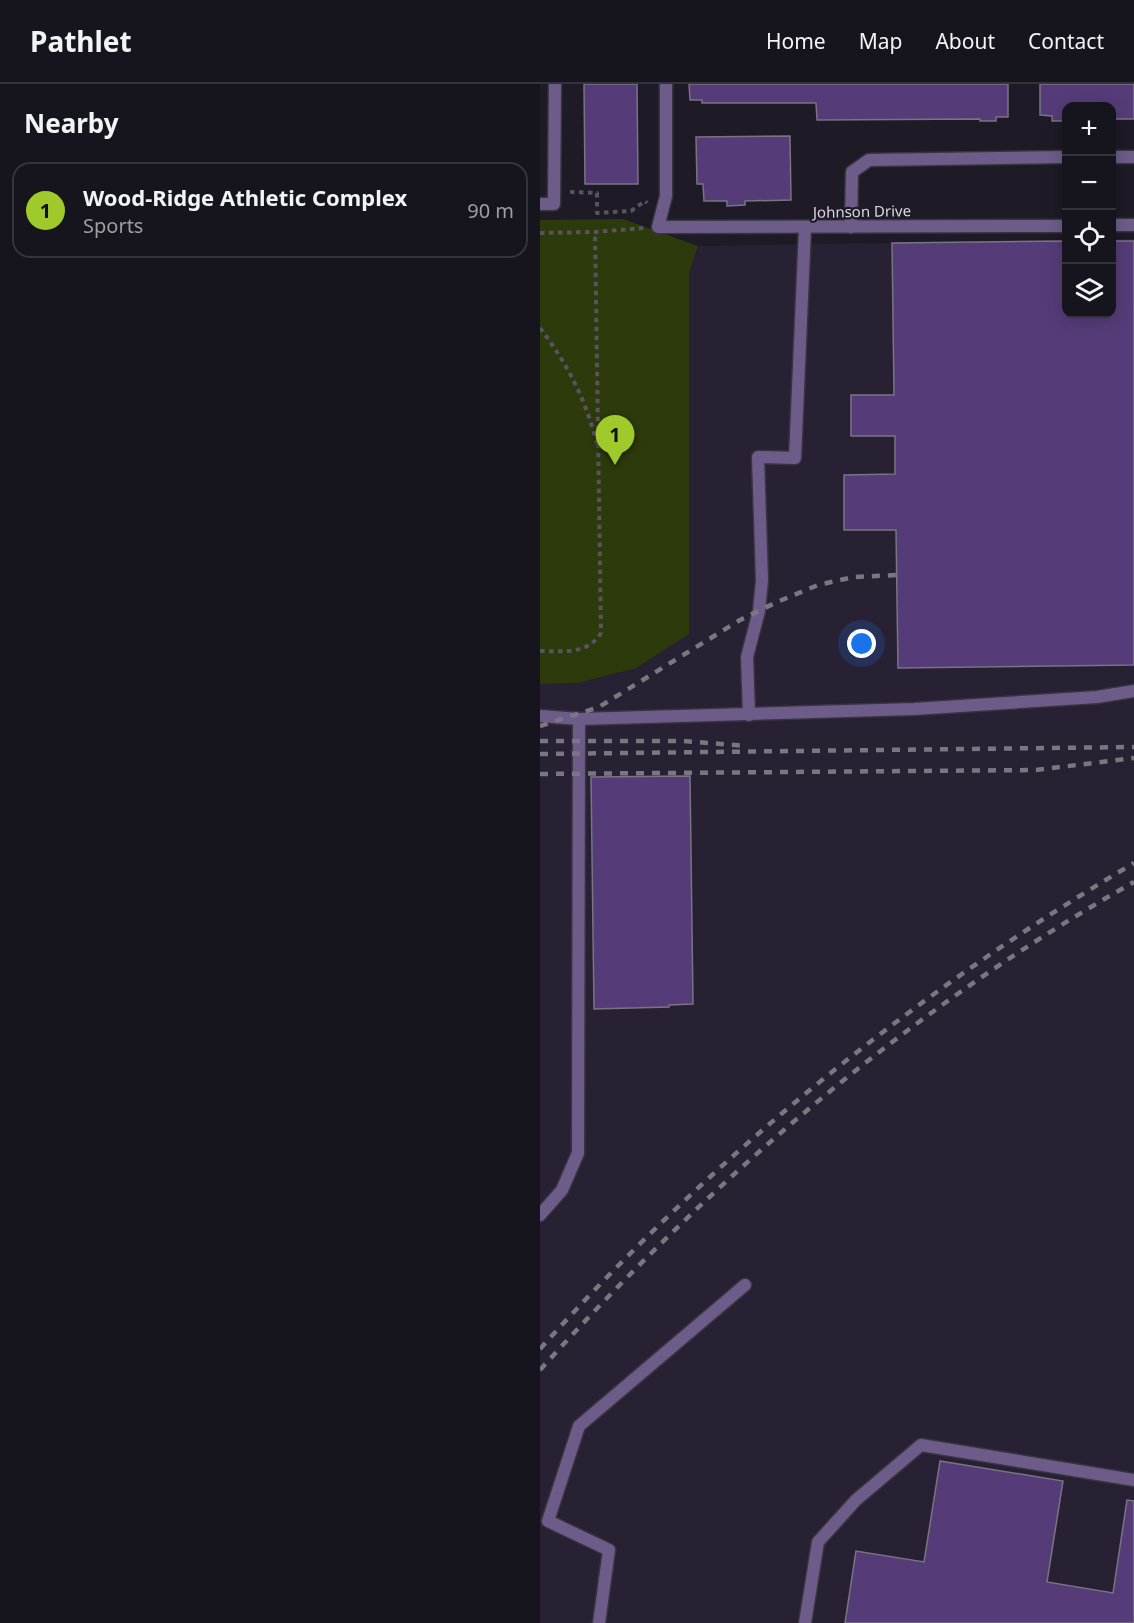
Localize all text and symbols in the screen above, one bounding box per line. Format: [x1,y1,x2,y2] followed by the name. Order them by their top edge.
[30,22,132,60] text: Pathlet
[766,27,826,55] text: Home
[859,27,902,55] text: Map
[935,27,995,55] text: About
[1028,27,1104,55] text: Contact
[1062,102,1116,318] map controls
[1062,102,1116,156] button: +
[24,105,119,141] text: Nearby
[1062,156,1116,210] button: −
[83,182,407,212] text: Wood-Ridge Athletic Complex
[40,197,51,224] text: 1
[467,197,514,224] text: 90 m
[811,200,911,222] street label: Johnson Drive
[1062,210,1116,264] button: locate
[83,212,143,239] text: Sports
[1062,264,1116,318] button: layers
[596,416,634,465] pin: 1
[847,629,876,658] your location

